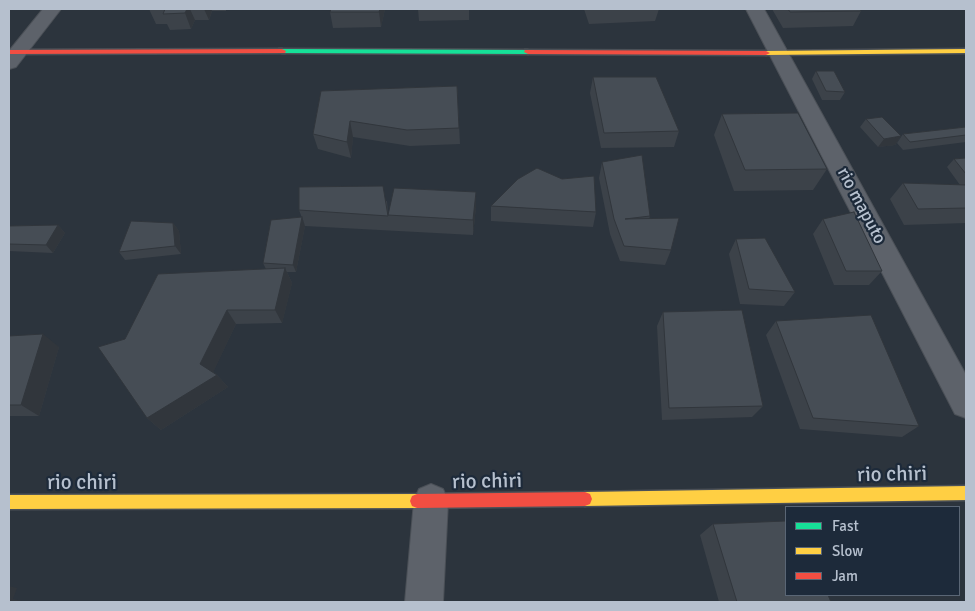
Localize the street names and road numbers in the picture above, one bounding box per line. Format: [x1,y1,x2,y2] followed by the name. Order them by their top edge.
[832,164,890,248] street label: rio maputo
[857,462,927,488] street label: rio chiri
[452,469,522,495] street label: rio chiri
[47,470,117,496] street label: rio chiri

